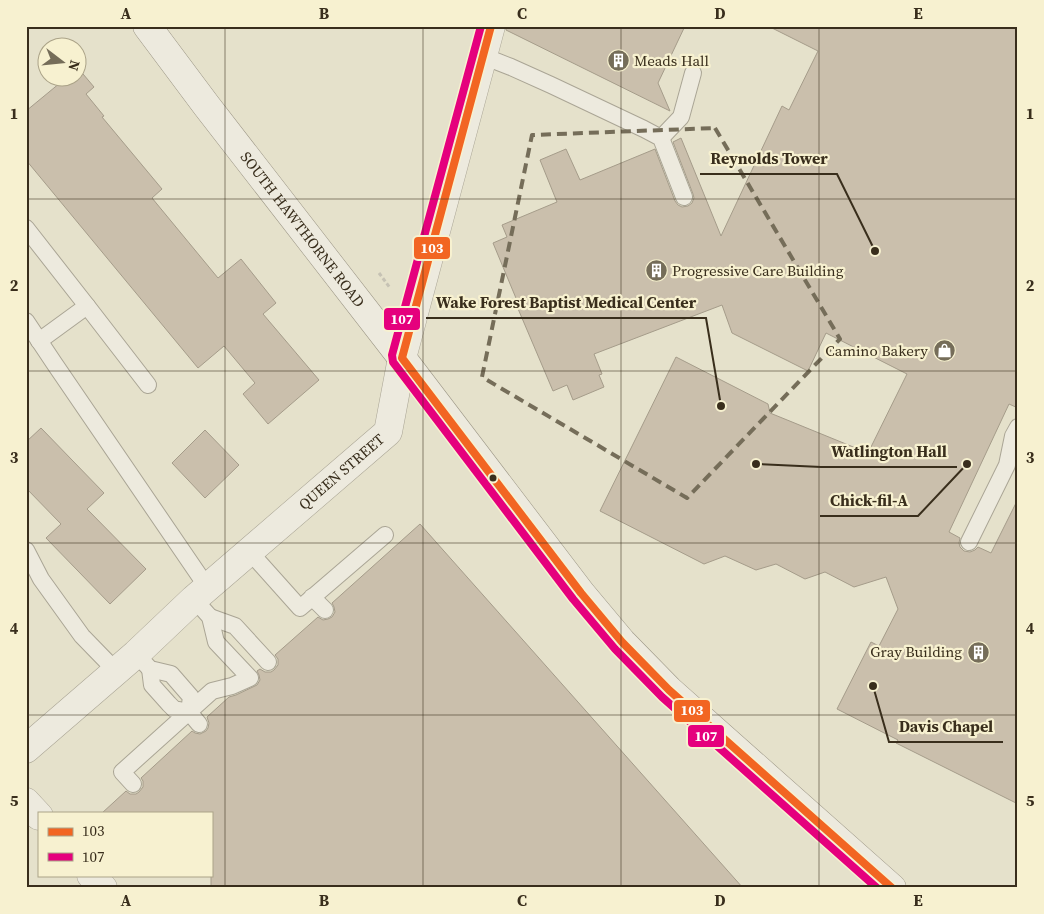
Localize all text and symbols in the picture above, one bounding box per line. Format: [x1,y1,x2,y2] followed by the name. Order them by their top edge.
[121,2,132,24] text: A
[319,2,330,24] text: B
[517,2,527,24] text: C
[714,2,726,24] text: D
[913,2,923,24] text: E
[38,38,88,88] north arrow
[606,49,630,73] building icon: Meads Hall
[634,50,710,71] place label: Meads Hall
[63,58,86,73] text: N
[10,102,18,124] text: 1
[1026,102,1034,124] text: 1
[700,143,837,174] callout: Reynolds Tower
[236,147,370,311] street label: SOUTH HAWTHORNE ROAD
[710,147,828,169] text: Reynolds Tower
[413,236,451,260] line badge: 103
[421,238,444,258] text: 103
[644,259,668,283] building icon: Progressive Care Building
[672,260,844,281] place label: Progressive Care Building
[10,274,19,296] text: 2
[1026,274,1035,296] text: 2
[426,287,706,318] callout: Wake Forest Baptist Medical Center
[436,291,697,313] text: Wake Forest Baptist Medical Center
[383,307,421,331] line badge: 107
[391,309,414,329] text: 107
[932,339,956,363] shop icon: Camino Bakery
[825,340,928,361] place label: Camino Bakery
[294,429,389,514] street label: QUEEN STREET
[821,436,957,467] callout: Watlington Hall
[831,440,947,462] text: Watlington Hall
[10,446,19,468] text: 3
[1026,446,1035,468] text: 3
[488,473,498,483] unlabelled marker
[820,485,918,516] callout: Chick-fil-A
[830,489,908,511] text: Chick-fil-A
[10,617,19,639] text: 4
[1026,617,1035,639] text: 4
[966,640,990,664] building icon: Gray Building
[870,641,962,662] place label: Gray Building
[673,699,711,723] line badge: 103
[681,700,704,720] text: 103
[889,711,1003,742] callout: Davis Chapel
[899,715,993,737] text: Davis Chapel
[687,724,725,748] line badge: 107
[695,726,718,746] text: 107
[10,789,19,811] text: 5
[1026,789,1035,811] text: 5
[38,812,212,876] legend
[82,820,105,841] text: 103
[82,846,105,867] text: 107
[121,889,132,911] text: A
[319,889,330,911] text: B
[517,889,527,911] text: C
[714,889,726,911] text: D
[913,889,923,911] text: E

